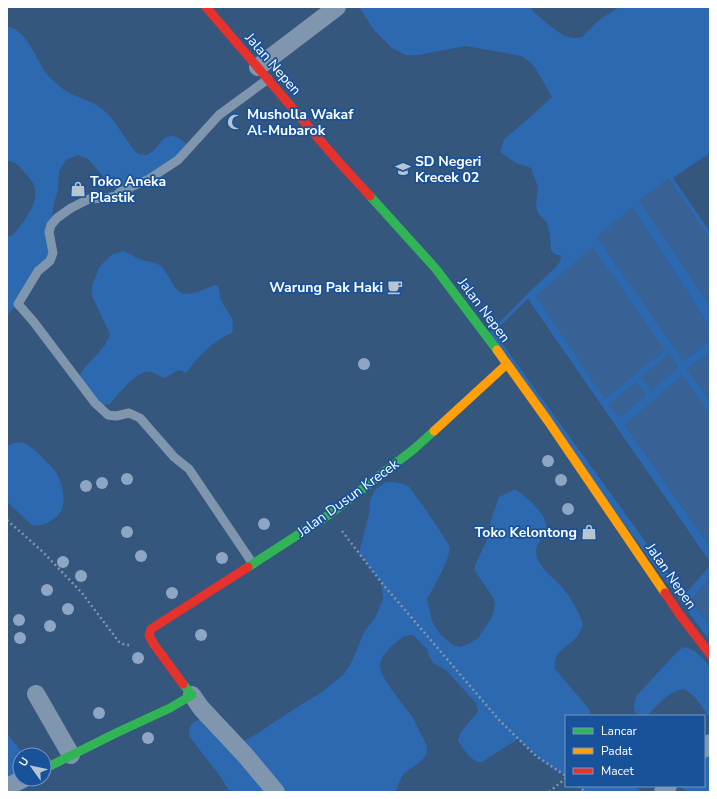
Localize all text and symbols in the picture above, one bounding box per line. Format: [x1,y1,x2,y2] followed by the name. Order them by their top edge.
[240,28,305,99] street label: Jalan Nepen
[247,105,354,140] place label: Musholla Wakaf Al-Mubarok
[226,113,244,131] mosque icon: Musholla Wakaf Al-Mubarok
[415,152,481,187] place label: SD Negeri Krecek 02
[394,160,412,178] school or university icon: SD Negeri Krecek 02
[90,172,166,207] place label: Toko Aneka Plastik
[69,180,87,198] shop icon: Toko Aneka Plastik
[453,273,515,346] street label: Jalan Nepen
[269,278,383,297] place label: Warung Pak Haki
[386,278,404,296] cafe icon: Warung Pak Haki
[293,454,403,542] street label: Jalan Dusun Krecek
[475,523,577,542] place label: Toko Kelontong
[580,523,598,541] shop icon: Toko Kelontong
[641,538,701,613] street label: Jalan Nepen
[565,715,705,787] legend
[601,723,638,739] text: Lancar
[601,743,633,759] text: Padat
[12,747,52,787] north arrow
[16,754,33,769] text: U
[601,763,634,779] text: Macet

